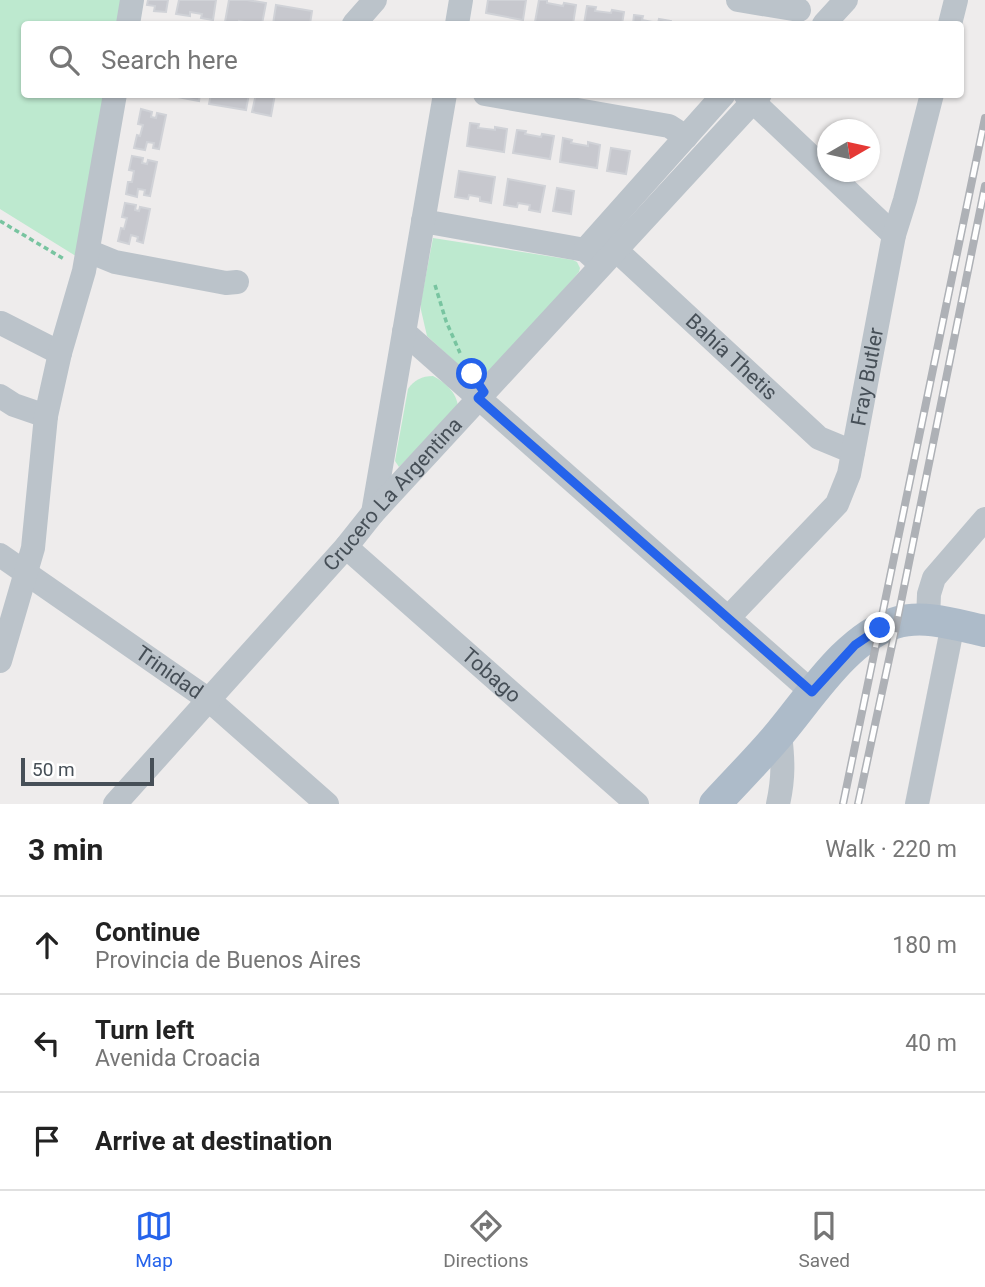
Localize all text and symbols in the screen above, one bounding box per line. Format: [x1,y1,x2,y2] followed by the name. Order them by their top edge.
[21,21,964,98] search box
[45,41,83,79] icon: search
[101,45,238,75] text: Search here
[817,119,880,182] north arrow
[681,309,782,405] street label: Bahía Thetis
[846,326,888,428] street label: Fray Butler
[456,358,487,389] route start
[318,413,467,576] street label: Crucero La Argentina
[864,612,895,643] route end
[131,641,207,704] street label: Trinidad
[457,643,526,708] street label: Tobago
[21,755,154,787] scale bar
[32,758,75,781] text: 50 m
[28,832,103,867] text: 3 min
[825,836,957,863] text: Walk · 220 m
[95,917,200,947] text: Continue
[28,926,66,964] icon: ahead
[892,932,957,959] text: 180 m
[95,947,361,974] text: Provincia de Buenos Aires
[95,1015,194,1045] text: Turn left
[28,1024,66,1062] icon: left
[905,1030,957,1057] text: 40 m
[95,1045,260,1072] text: Avenida Croacia
[28,1122,66,1160] icon: arrive
[95,1126,332,1156] text: Arrive at destination
[135,1207,173,1272] tab: Map
[443,1207,528,1272] tab: Directions
[799,1207,850,1272] tab: Saved

